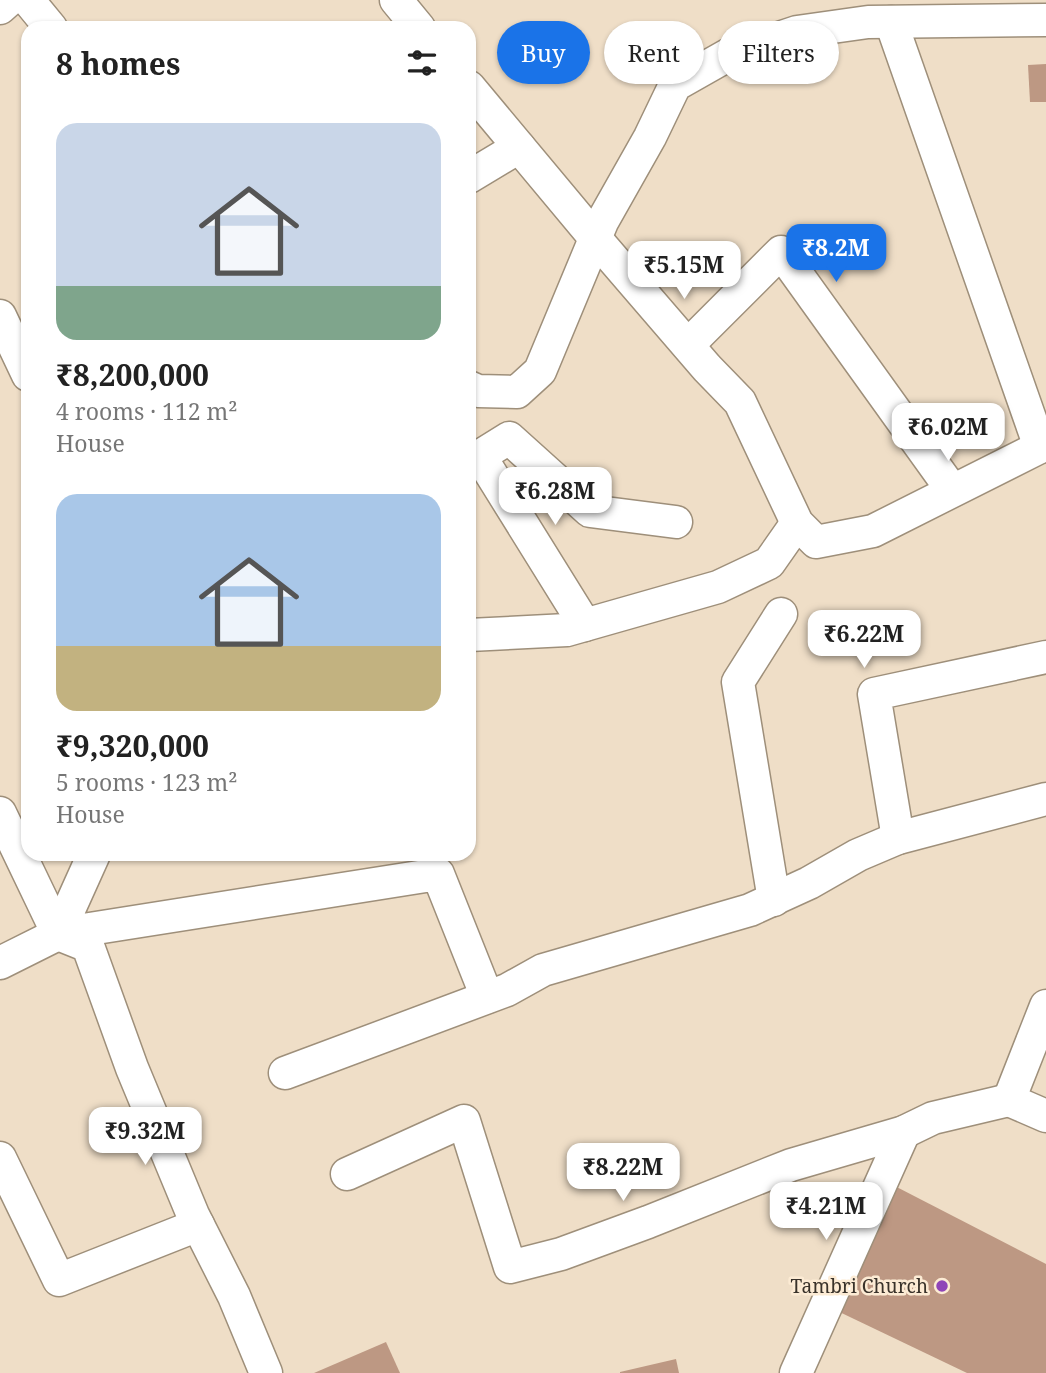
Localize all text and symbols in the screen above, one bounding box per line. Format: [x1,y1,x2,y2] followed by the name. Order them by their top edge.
[497,21,590,84] chip: Buy
[604,21,704,84] chip: Rent
[718,21,839,84] chip: Filters
[56,43,180,84] text: 8 homes
[403,44,441,82] icon: filters
[186,168,312,294] icon: home
[787,224,885,284] pin: ₹8.2M
[802,231,870,263] text: ₹8.2M
[627,242,741,301] pin: ₹5.15M
[644,248,724,280] text: ₹5.15M
[56,354,209,395] text: ₹8,200,000
[56,395,238,427] text: 4 rooms · 112 m²
[891,404,1005,463] pin: ₹6.02M
[908,410,988,442] text: ₹6.02M
[56,427,125,459] text: House
[498,468,612,527] pin: ₹6.28M
[515,474,595,506] text: ₹6.28M
[186,539,312,665] icon: home
[807,610,921,670] pin: ₹6.22M
[824,617,904,649] text: ₹6.22M
[56,725,209,766] text: ₹9,320,000
[56,766,238,798] text: 5 rooms · 123 m²
[56,798,125,830] text: House
[88,1108,202,1167] pin: ₹9.32M
[105,1114,185,1146] text: ₹9.32M
[566,1144,680,1203] pin: ₹8.22M
[583,1150,663,1182] text: ₹8.22M
[769,1182,883,1242] pin: ₹4.21M
[786,1189,866,1221] text: ₹4.21M
[790,1273,928,1299] place label: Tambri Church
[934,1278,950,1294] marker: Tambri Church

